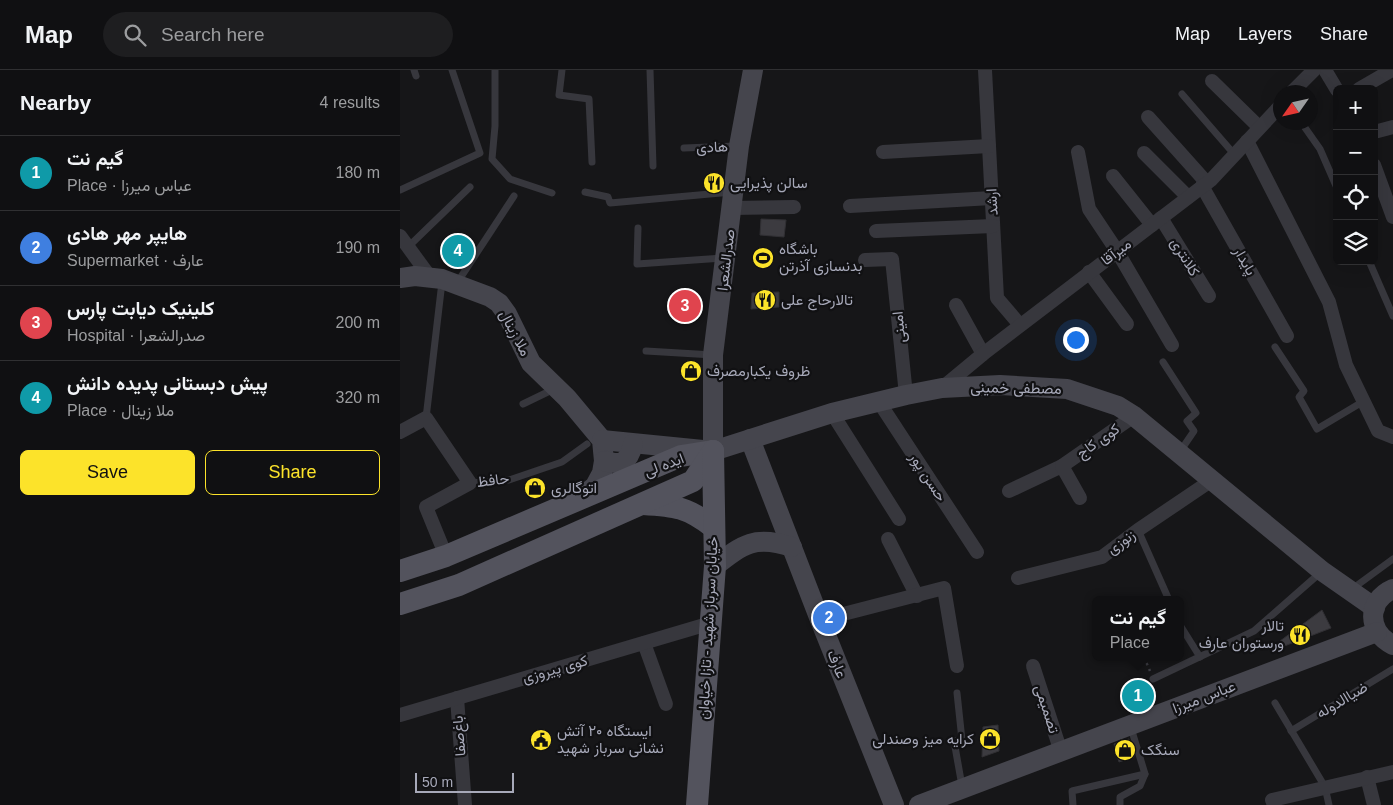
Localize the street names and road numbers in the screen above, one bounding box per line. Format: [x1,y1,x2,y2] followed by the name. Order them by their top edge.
[696,137,728,158] street label: هادی
[982,188,1002,216] street label: ارشد
[713,228,739,292] street label: صدرالشعرا
[1166,234,1204,280] street label: کلانتری
[1097,235,1135,269] street label: میرآقا
[1228,243,1260,279] street label: پایدار
[495,307,535,359] street label: ملا زینال
[888,310,911,344] street label: امینی
[970,378,1062,399] street label: مصطفی خمینی
[1073,419,1125,464] street label: کوی کاج
[904,448,951,506] street label: حسن پور
[641,449,687,482] street label: ایده لى
[476,469,510,490] street label: حافظ
[1103,526,1139,559] street label: زنوزی
[694,536,722,720] street label: خیابان سرباز شهید - تازا خیاوان
[823,647,851,681] street label: عارف
[520,651,590,688] street label: کوی پیروزی
[1170,677,1239,718] street label: عباس میرزا
[1313,678,1371,722] street label: ضیاالدوله
[1030,682,1063,736] street label: تصمیمی
[449,715,471,757] street label: باغ‌صفا

